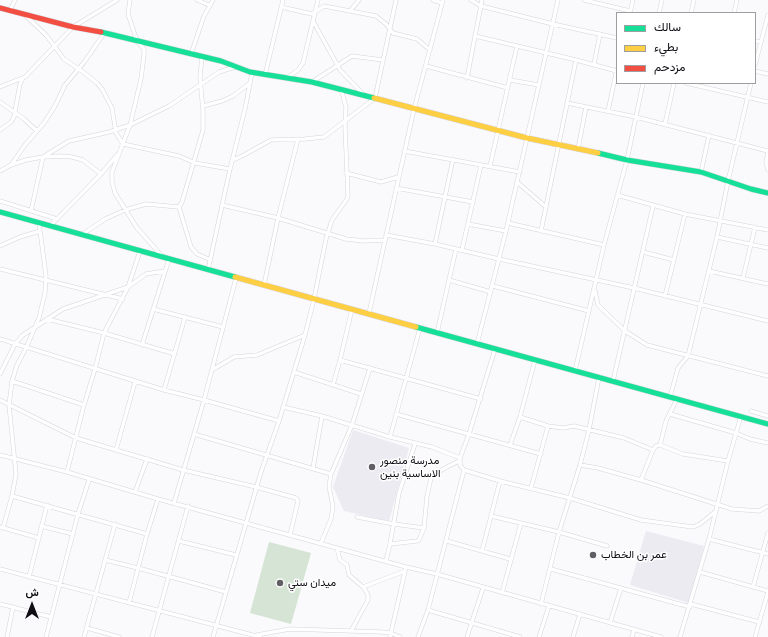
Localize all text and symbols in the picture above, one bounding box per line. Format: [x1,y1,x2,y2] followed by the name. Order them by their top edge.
[616,12,756,84] legend
[654,20,681,34] text: سالك
[654,40,678,54] text: بطيء
[654,60,685,74] text: مزدحم
[380,454,441,480] place label: مدرسة منصور الاساسية بنين
[367,462,377,472] marker: مدرسة منصور الاساسية بنين
[601,548,667,562] place label: عمر بن الخطاب
[588,550,598,560] marker: عمر بن الخطاب
[288,576,336,590] place label: ميدان ستي
[275,578,285,588] marker: ميدان ستي
[12,585,52,625] north arrow
[25,586,39,599] text: ش

